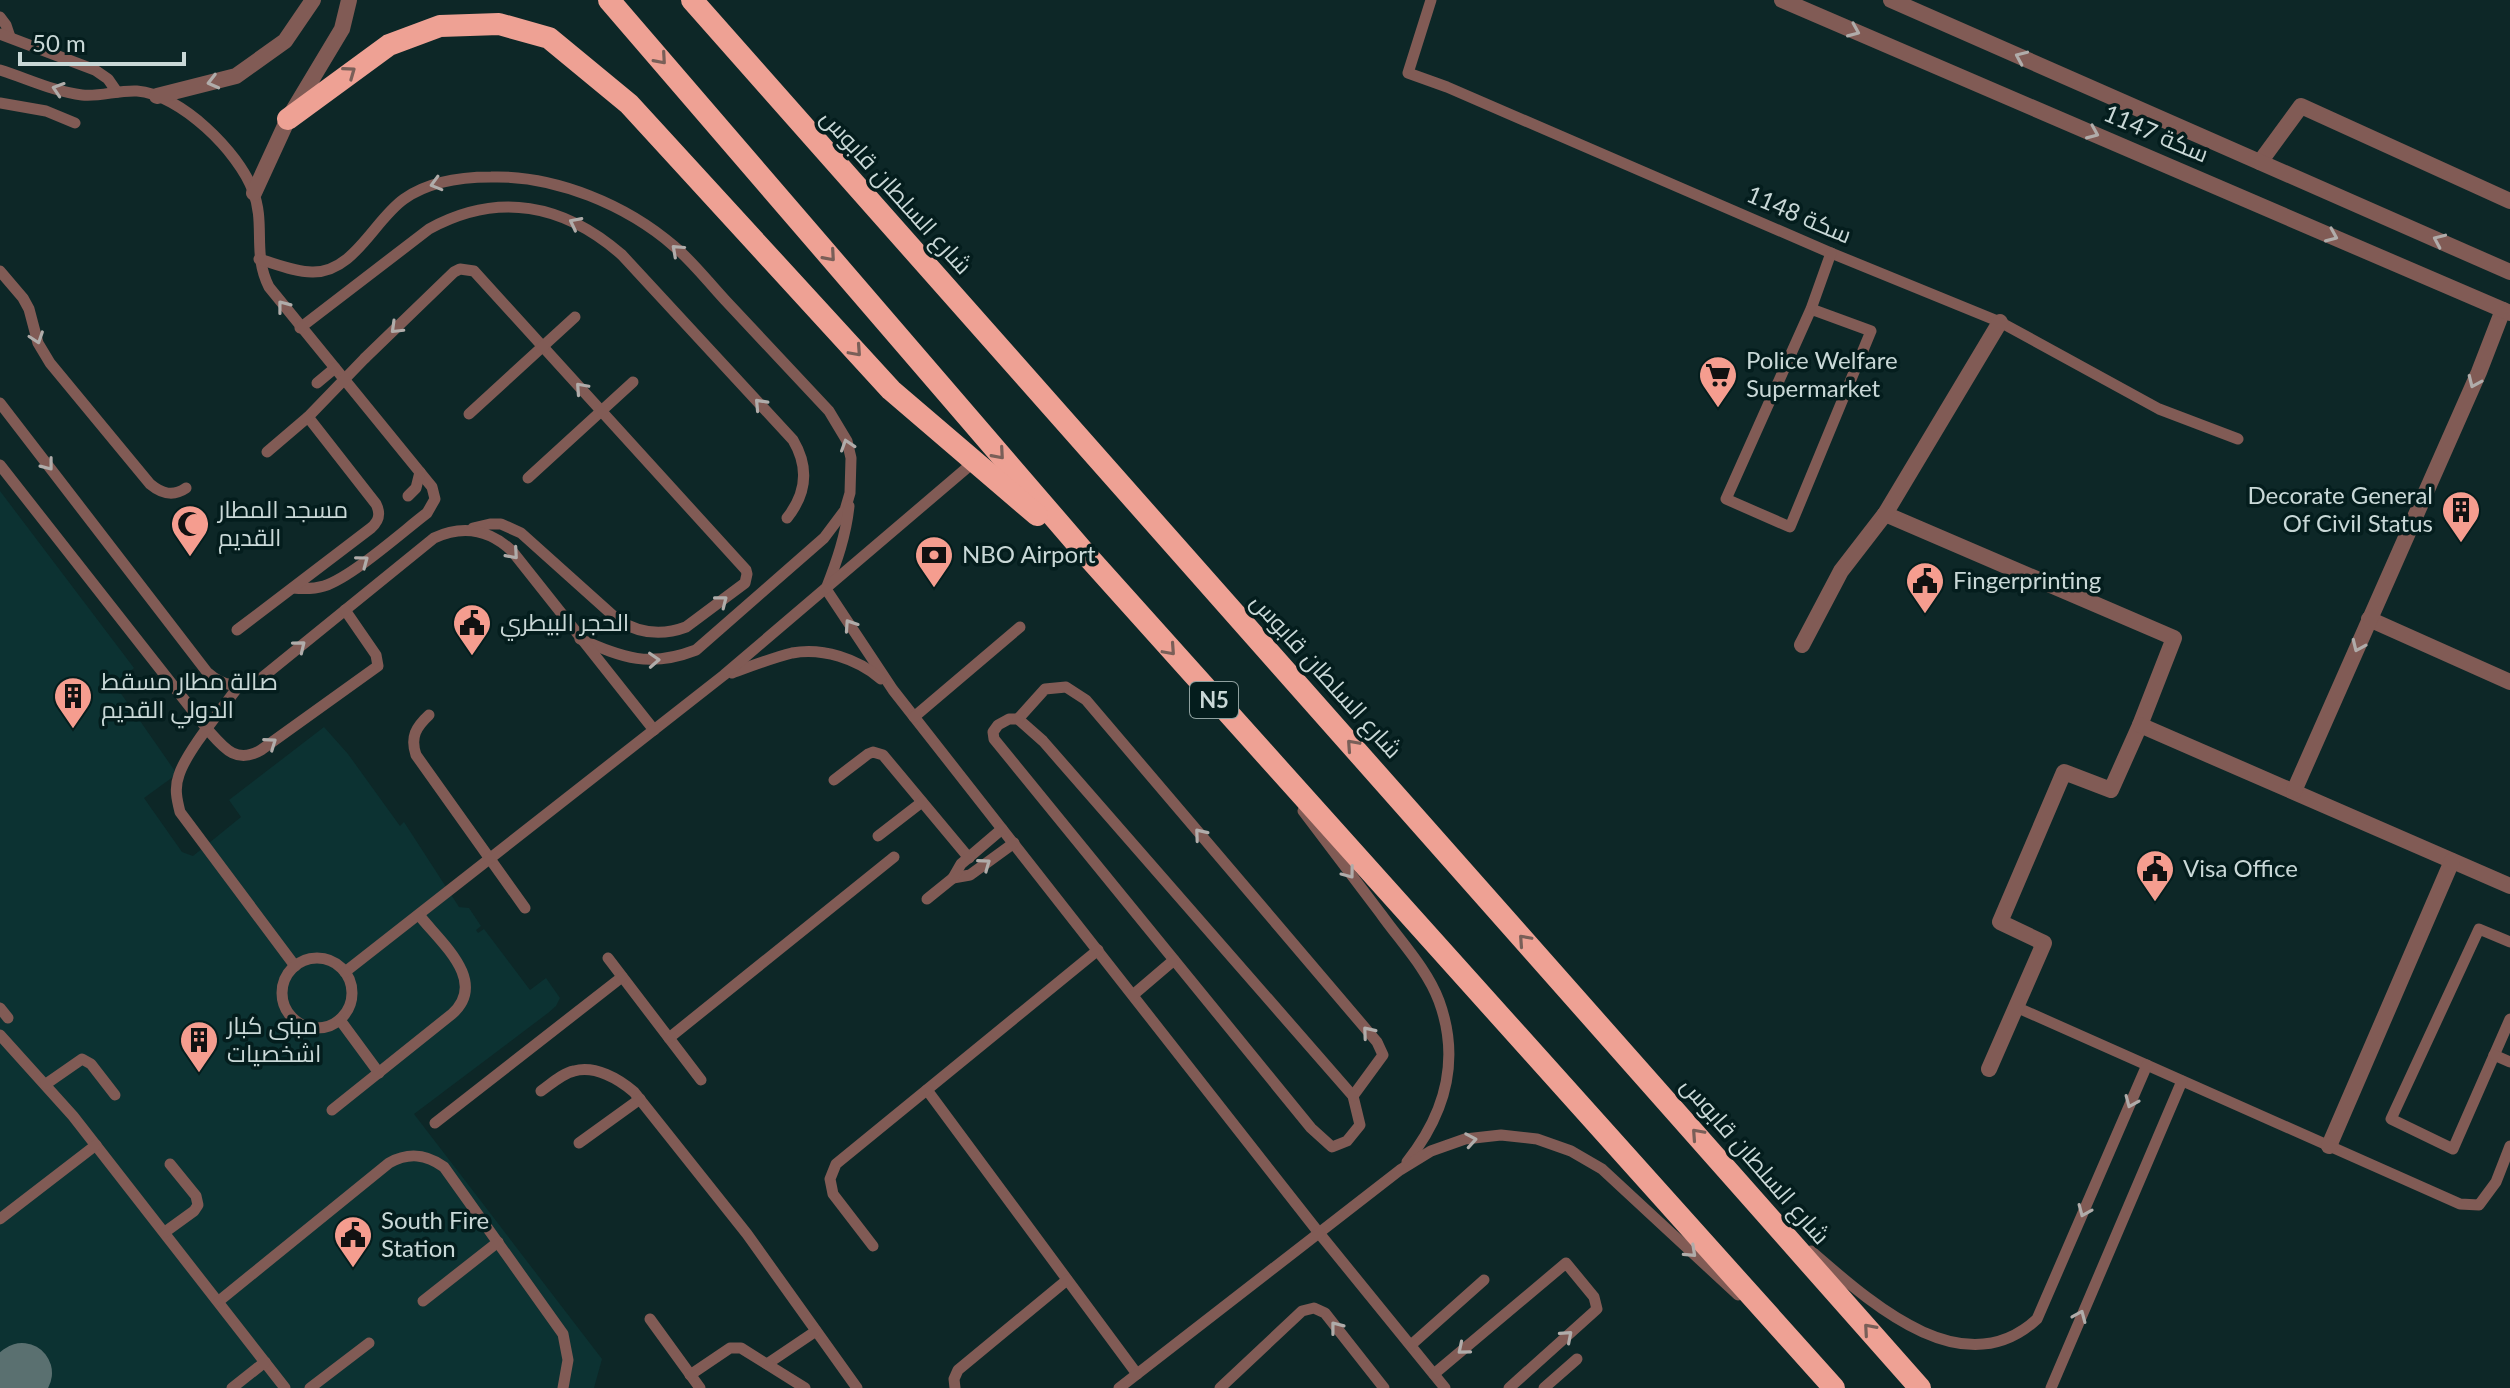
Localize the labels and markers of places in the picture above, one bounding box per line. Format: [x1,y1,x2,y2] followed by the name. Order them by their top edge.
[1746,345,1898,402] place label: Police Welfare Supermarket
[1697,354,1739,409] supermarket icon: Police Welfare Supermarket
[2247,480,2433,537] place label: Decorate General Of Civil Status
[2440,489,2482,544] building icon: Decorate General Of Civil Status
[216,494,348,554] place label: مسجد المطار القديم
[169,503,211,558] mosque icon: مسجد المطار القديم
[913,534,955,589] bank icon: NBO Airport
[962,539,1096,568] place label: NBO Airport
[1904,560,1946,615] public building icon: Fingerprinting
[1953,565,2101,594] place label: Fingerprinting
[451,602,493,657] public building icon: الحجر البيطري
[500,607,629,641] place label: الحجر البيطري
[101,666,278,729] place label: صالة مطار مسقط الدولي القديم
[52,675,94,730] building icon: صالة مطار مسقط الدولي القديم
[2134,848,2176,903] public building icon: Visa Office
[2183,853,2298,882] place label: Visa Office
[225,1010,321,1067] place label: مبنى كبار اشخصيات
[178,1019,220,1074] building icon: مبنى كبار اشخصيات
[381,1205,489,1262] place label: South Fire Station
[332,1214,374,1269] public building icon: South Fire Station

